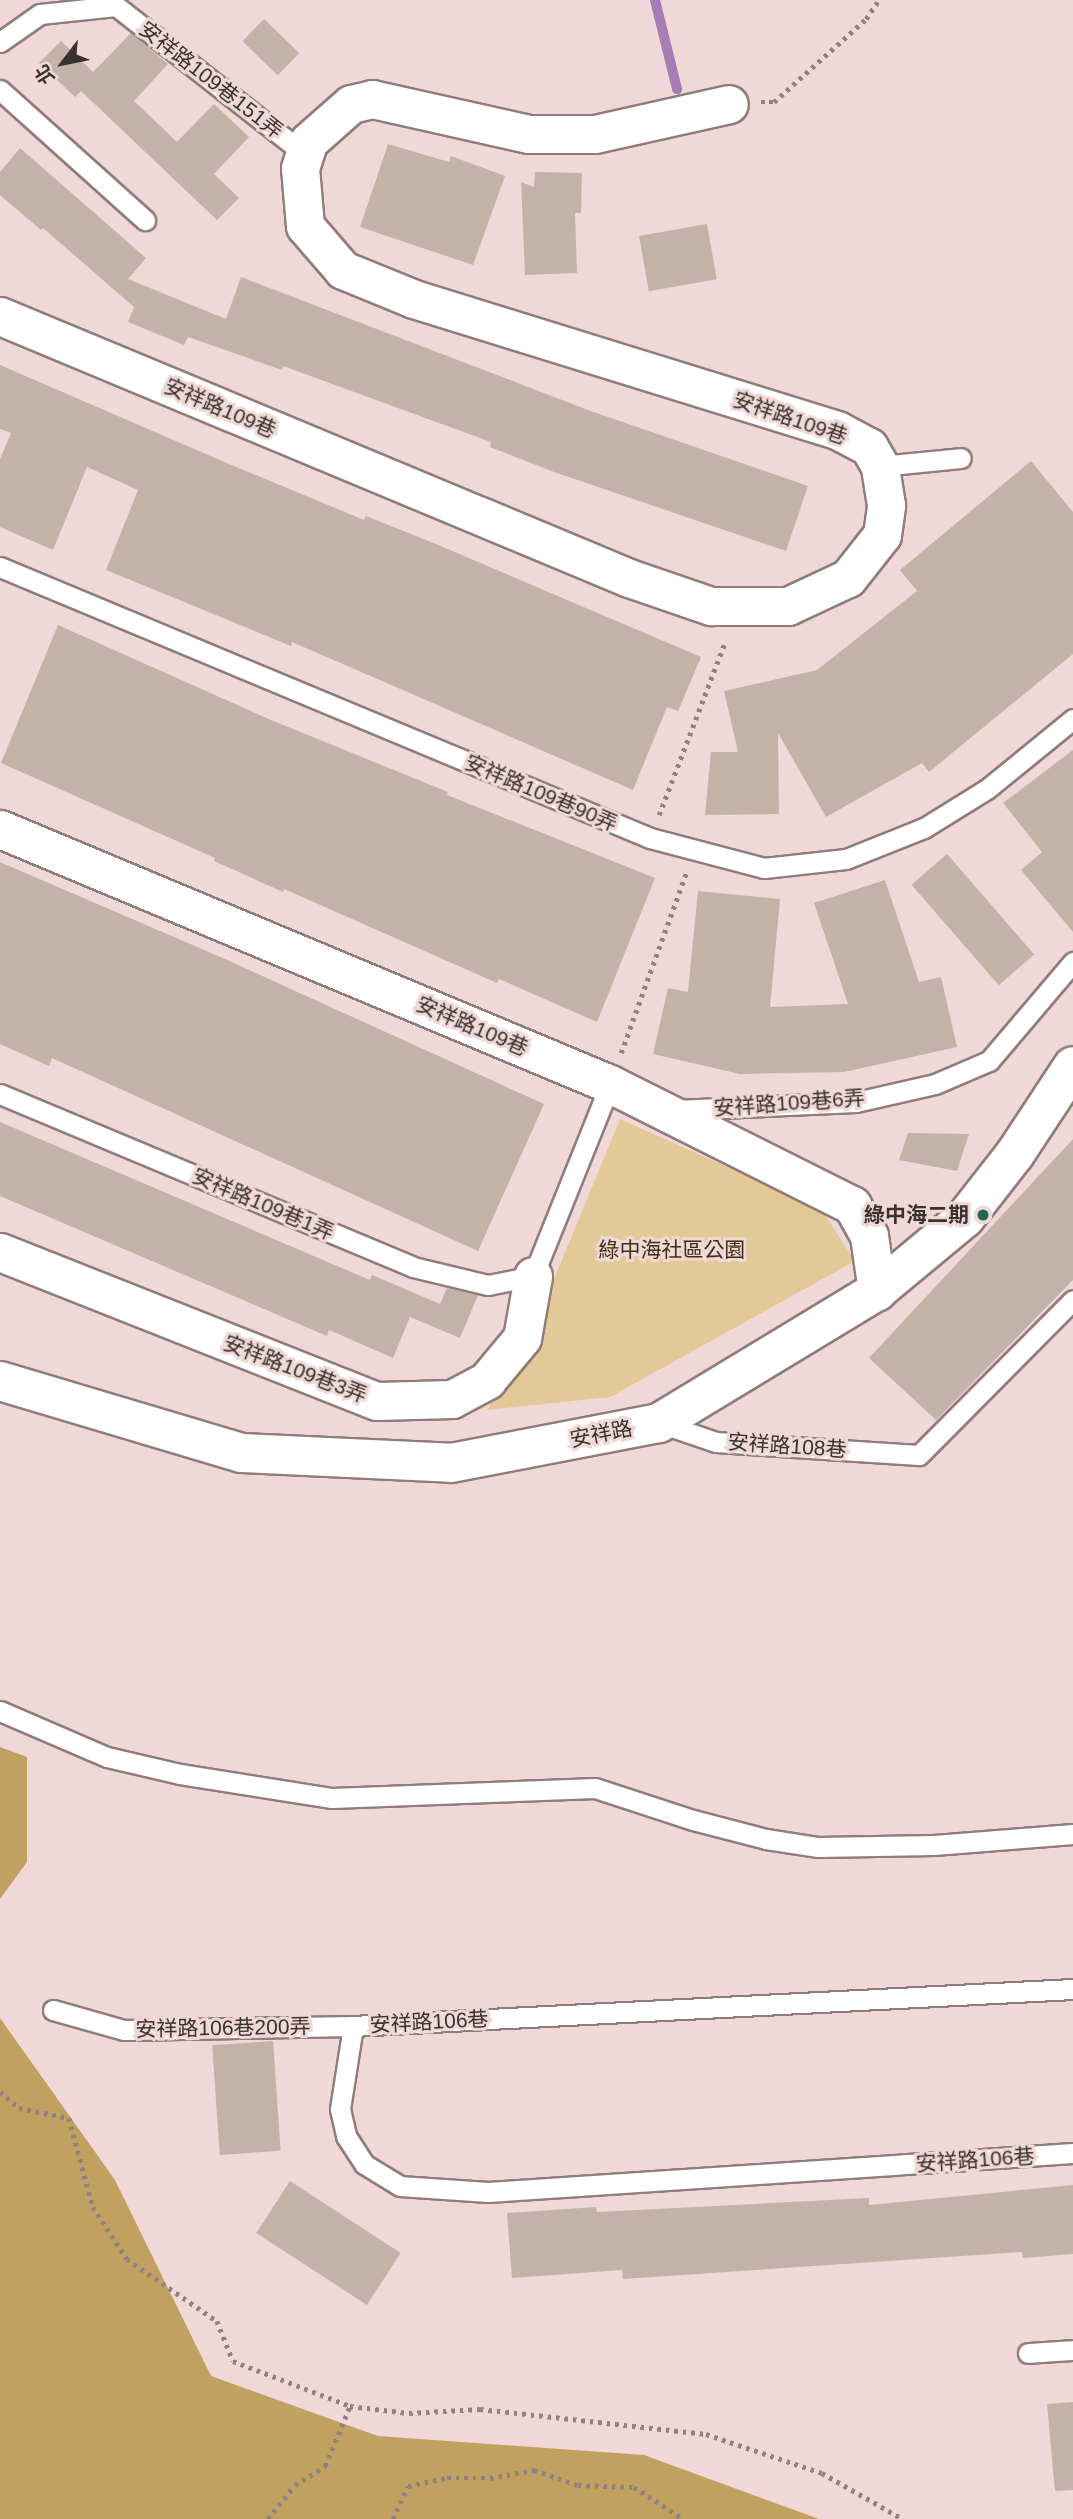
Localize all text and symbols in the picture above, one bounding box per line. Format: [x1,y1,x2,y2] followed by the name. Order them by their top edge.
[134,16,288,144] street label: 安祥路109巷151弄
[28,28,98,98] north arrow
[31,61,59,88] text: 北
[160,373,280,443] street label: 安祥路109巷
[730,387,850,449] street label: 安祥路109巷
[461,749,621,837] street label: 安祥路109巷90弄
[412,991,532,1061] street label: 安祥路109巷
[712,1085,866,1121] street label: 安祥路109巷6弄
[188,1163,338,1245] street label: 安祥路109巷1弄
[864,1202,969,1228] place label: 綠中海二期
[975,1207,991,1223] marker: 綠中海二期
[599,1237,745,1263] park label: 綠中海社區公園
[220,1330,370,1408] street label: 安祥路109巷3弄
[568,1416,634,1452] street label: 安祥路
[727,1429,847,1463] street label: 安祥路108巷
[369,2006,489,2038] street label: 安祥路106巷
[135,2014,311,2042] street label: 安祥路106巷200弄
[915,2143,1035,2177] street label: 安祥路106巷

